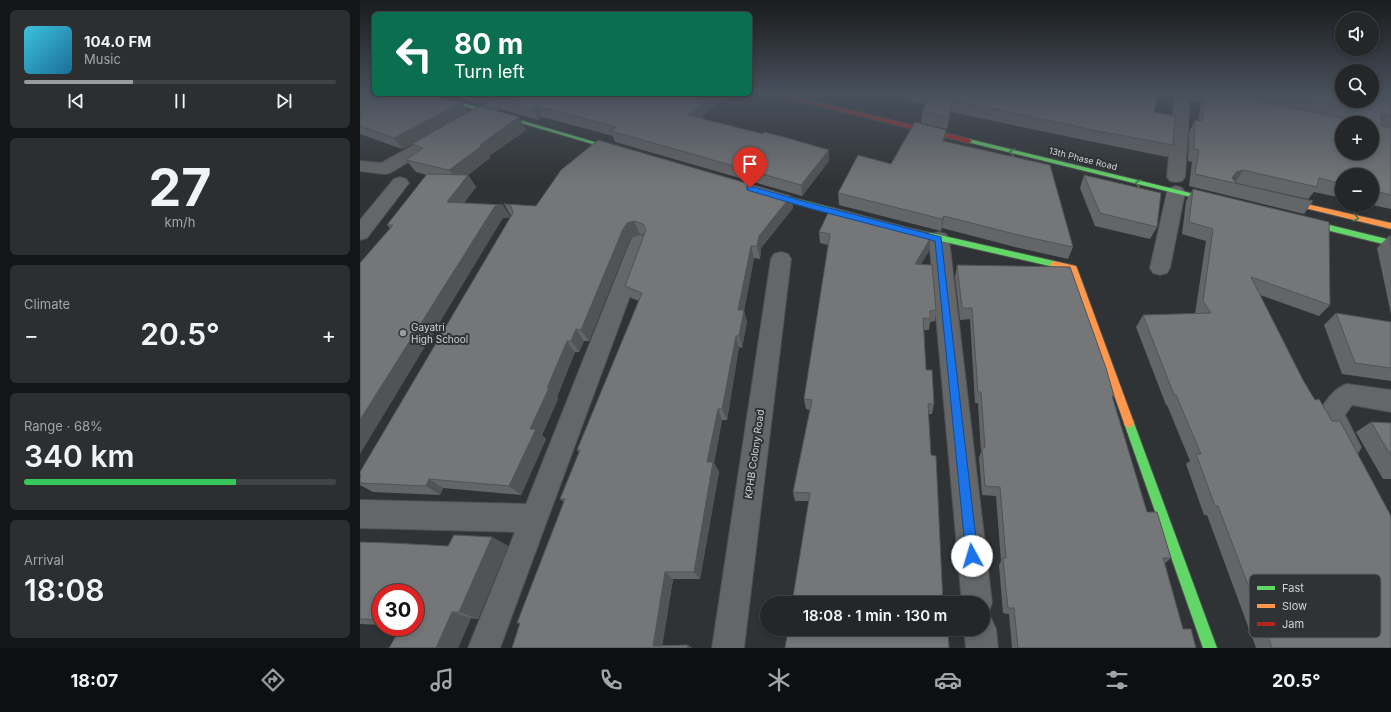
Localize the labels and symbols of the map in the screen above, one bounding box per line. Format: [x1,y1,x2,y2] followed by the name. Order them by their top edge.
[1048,145,1119,172] street label: 13th Phase Road
[733,147,767,188] pin
[1009,148,1016,157] one-way arrow
[1135,179,1142,187] one-way arrow
[1353,213,1359,221] one-way arrow
[411,321,468,345] place label: Gayatri High School
[398,328,408,338] marker: Gayatri High School
[742,409,766,499] street label: KPHB Colony Road
[951,535,993,577] position arrow
[1249,574,1381,638] legend
[1282,581,1304,595] text: Fast
[372,584,424,636] speed limit sign: 30
[1282,599,1307,613] text: Slow
[1282,617,1304,631] text: Jam

